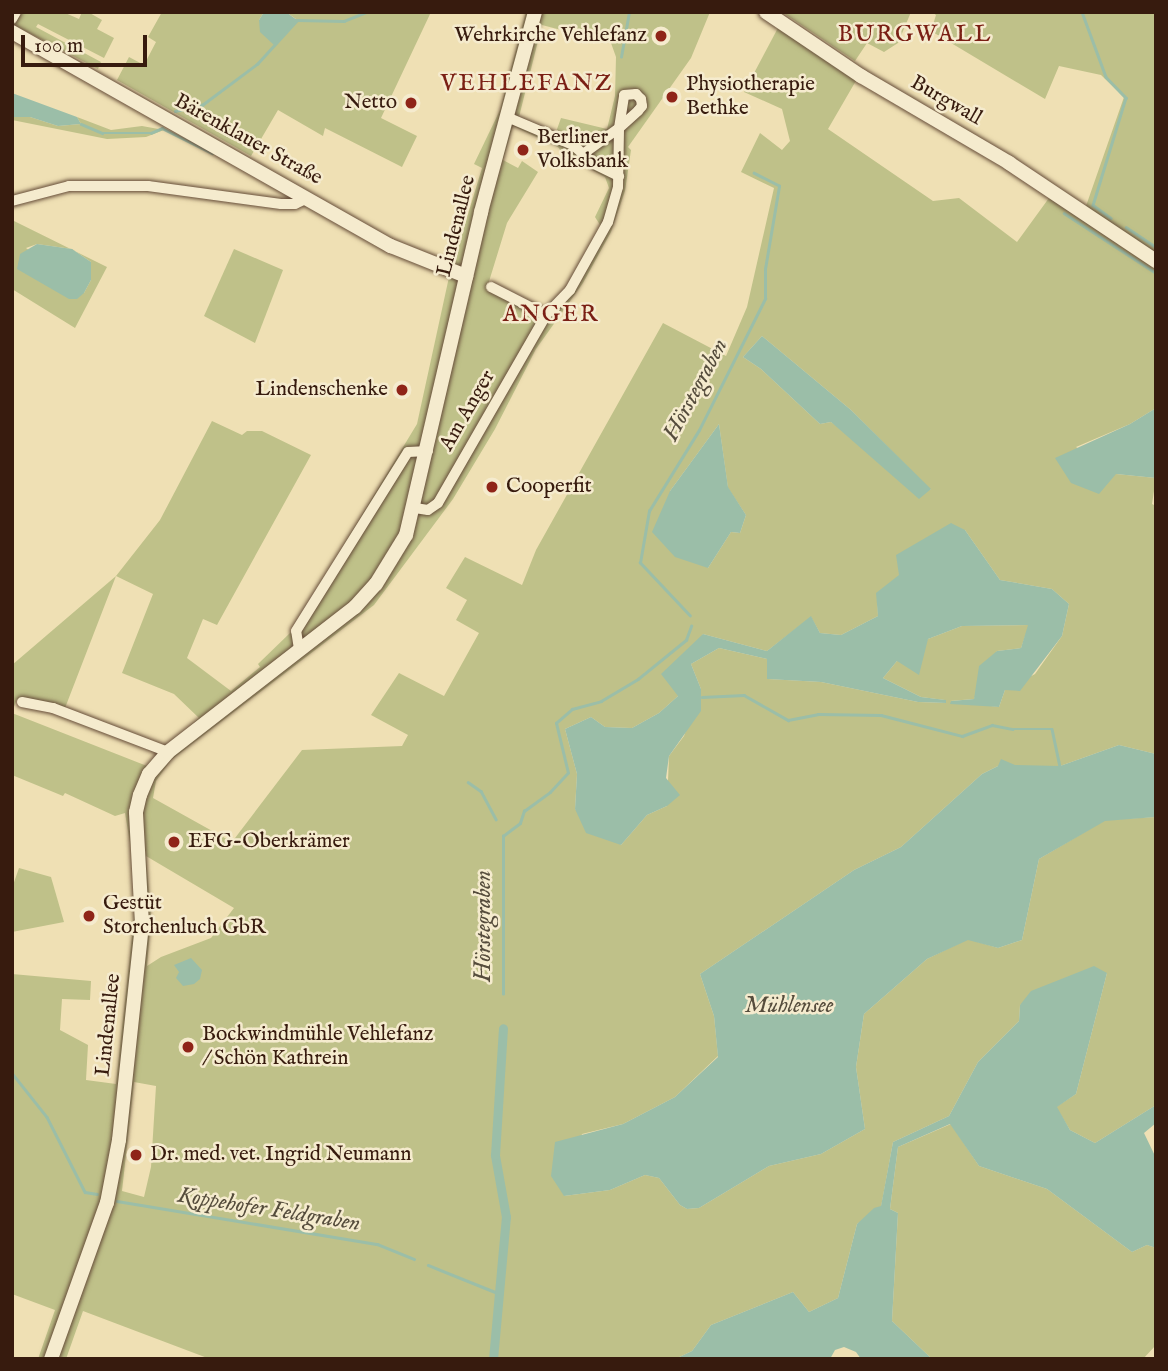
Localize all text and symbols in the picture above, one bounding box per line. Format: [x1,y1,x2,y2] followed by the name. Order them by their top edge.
[24,21,150,65] scale bar
[839,21,991,49] district label: BURGWALL
[454,23,647,49] place label: Wehrkirche Vehlefanz
[653,28,669,44] marker: Wehrkirche Vehlefanz
[34,33,83,60] text: 100 m
[442,70,612,98] district label: VEHLEFANZ
[906,70,986,132] street label: Burgwall
[686,72,815,122] place label: Physiotherapie Bethke
[169,89,327,191] street label: Bärenklauer Straße
[664,89,680,105] marker: Physiotherapie Bethke
[344,90,397,116] place label: Netto
[403,95,419,111] marker: Netto
[537,125,628,175] place label: Berliner Volksbank
[515,142,531,158] marker: Berliner Volksbank
[432,173,482,279] street label: Lindenallee
[503,301,599,329] district label: ANGER
[658,334,734,446] water label: Hörstegraben
[435,366,501,456] street label: Am Anger
[255,377,388,403] place label: Lindenschenke
[394,382,410,398] marker: Lindenschenke
[506,474,592,500] place label: Cooperfit
[484,479,500,495] marker: Cooperfit
[188,829,350,855] place label: EFG-Oberkrämer
[166,834,182,850] marker: EFG-Oberkrämer
[470,870,498,982] water label: Hörstegraben
[103,891,266,941] place label: Gestüt Storchenluch GbR
[81,908,97,924] marker: Gestüt Storchenluch GbR
[91,972,127,1078] street label: Lindenallee
[745,992,833,1020] water label: Mühlensee
[202,1022,433,1072] place label: Bockwindmühle Vehlefanz / Schön Kathrein
[180,1039,196,1055] marker: Bockwindmühle Vehlefanz / Schön Kathrein
[150,1142,411,1168] place label: Dr. med. vet. Ingrid Neumann
[128,1147,144,1163] marker: Dr. med. vet. Ingrid Neumann
[176,1182,362,1238] water label: Koppehofer Feldgraben

